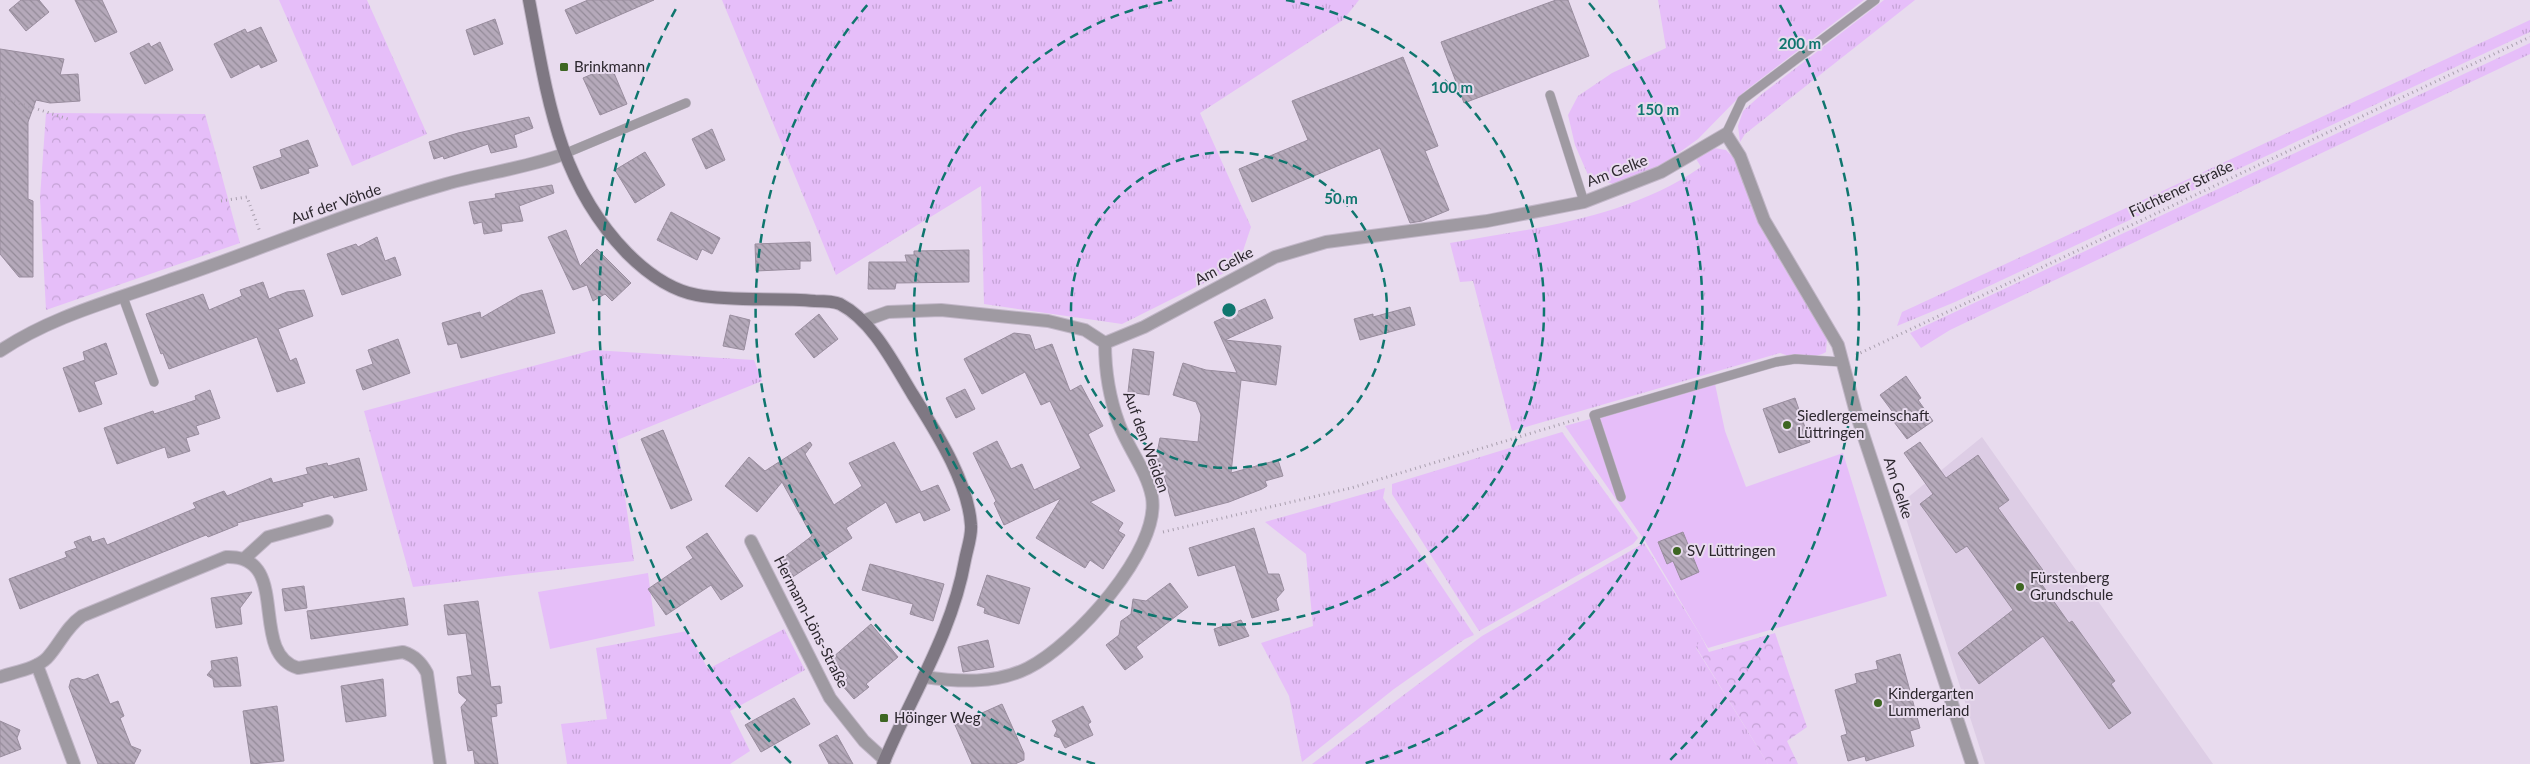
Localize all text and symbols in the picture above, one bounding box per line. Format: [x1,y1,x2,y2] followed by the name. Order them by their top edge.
[1779,34,1821,52] text: 200 m
[574,57,645,75] place label: Brinkmann
[558,61,570,73] marker: Brinkmann
[1431,78,1473,96] text: 100 m
[1637,100,1679,118] text: 150 m
[1584,150,1650,190] street label: Am Gelke
[2126,156,2236,220] street label: Füchtener Straße
[288,179,383,227] street label: Auf der Vöhde
[1324,189,1358,207] text: 50 m
[1191,242,1256,288] street label: Am Gelke
[1220,301,1238,319] centre of rings
[1120,389,1174,495] street label: Auf den Weiden
[1797,406,1930,441] place label: Siedlergemeinschaft Lüttringen
[1781,419,1793,431] marker: Siedlergemeinschaft Lüttringen
[1881,455,1917,521] street label: Am Gelke
[1687,541,1776,559] place label: SV Lüttringen
[1671,545,1683,557] marker: SV Lüttringen
[771,553,853,690] street label: Hermann-Löns-Straße
[2030,568,2113,603] place label: Fürstenberg Grundschule
[2014,581,2026,593] marker: Fürstenberg Grundschule
[1888,684,1974,719] place label: Kindergarten Lummerland
[1872,697,1884,709] marker: Kindergarten Lummerland
[894,708,981,726] place label: Höinger Weg
[878,712,890,724] marker: Höinger Weg

